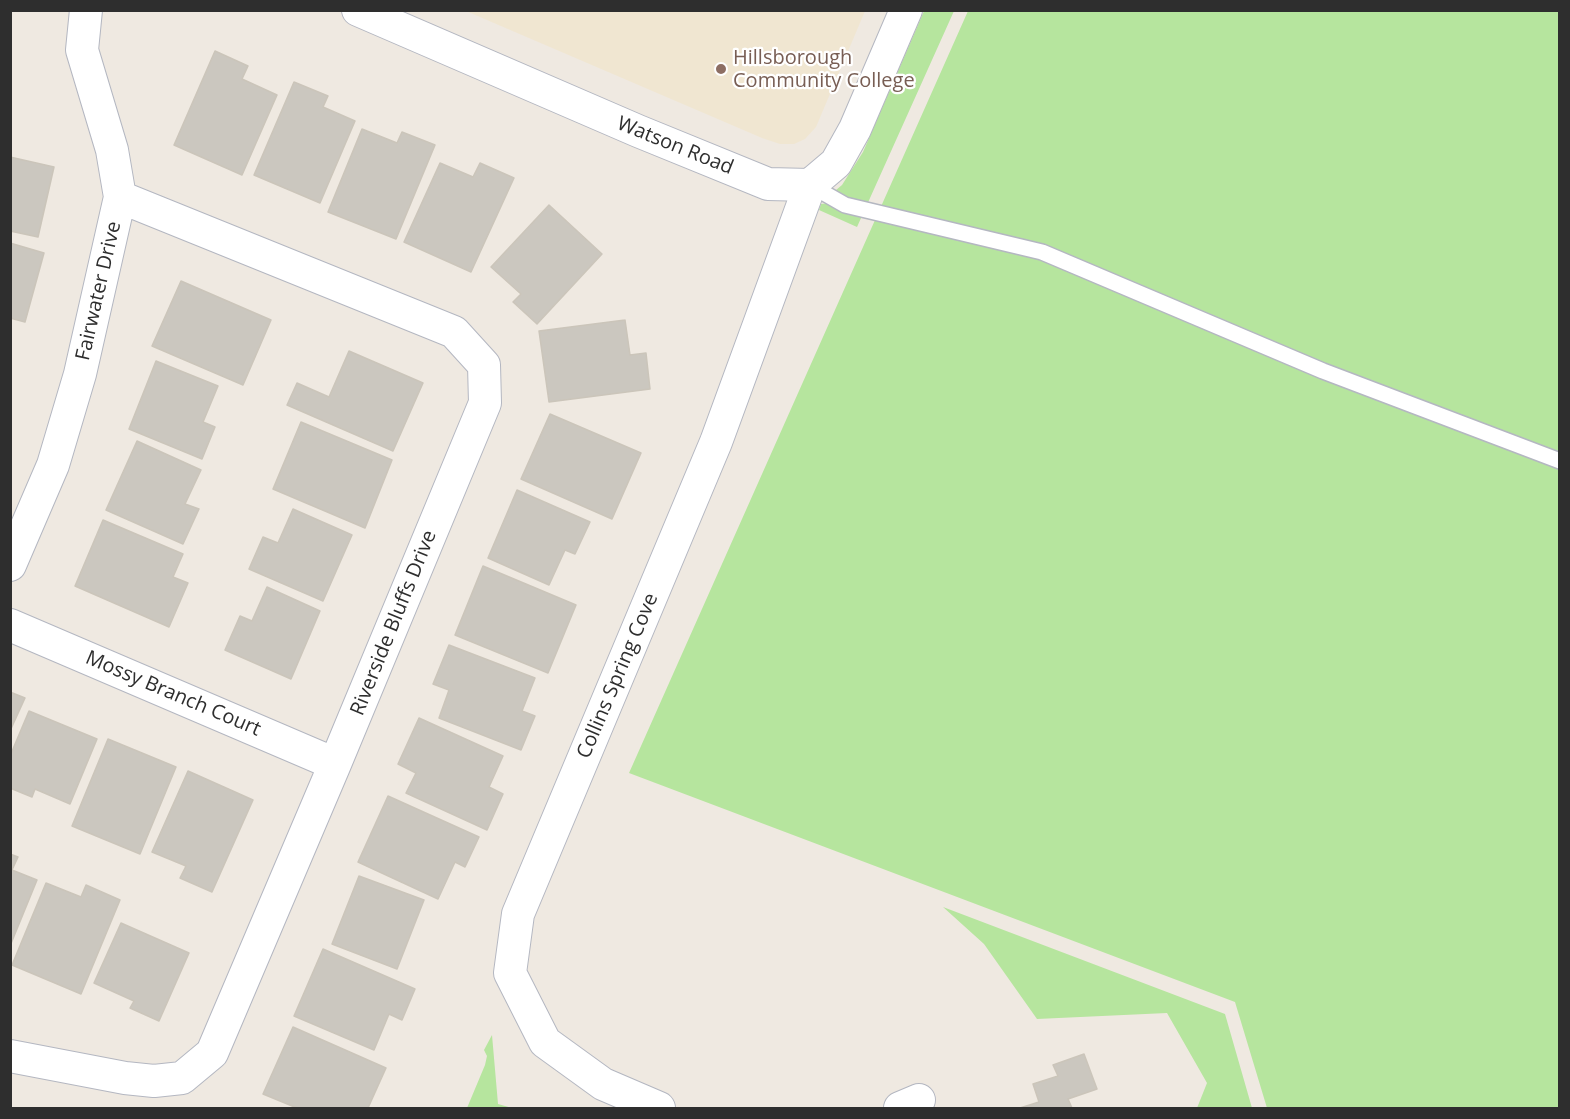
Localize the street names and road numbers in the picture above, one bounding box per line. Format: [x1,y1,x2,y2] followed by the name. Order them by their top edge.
[613,112,737,180] street label: Watson Road
[71,219,127,363] street label: Fairwater Drive
[346,527,442,719] street label: Riverside Bluffs Drive
[572,590,664,762] street label: Collins Spring Cove
[82,646,264,742] street label: Mossy Branch Court

